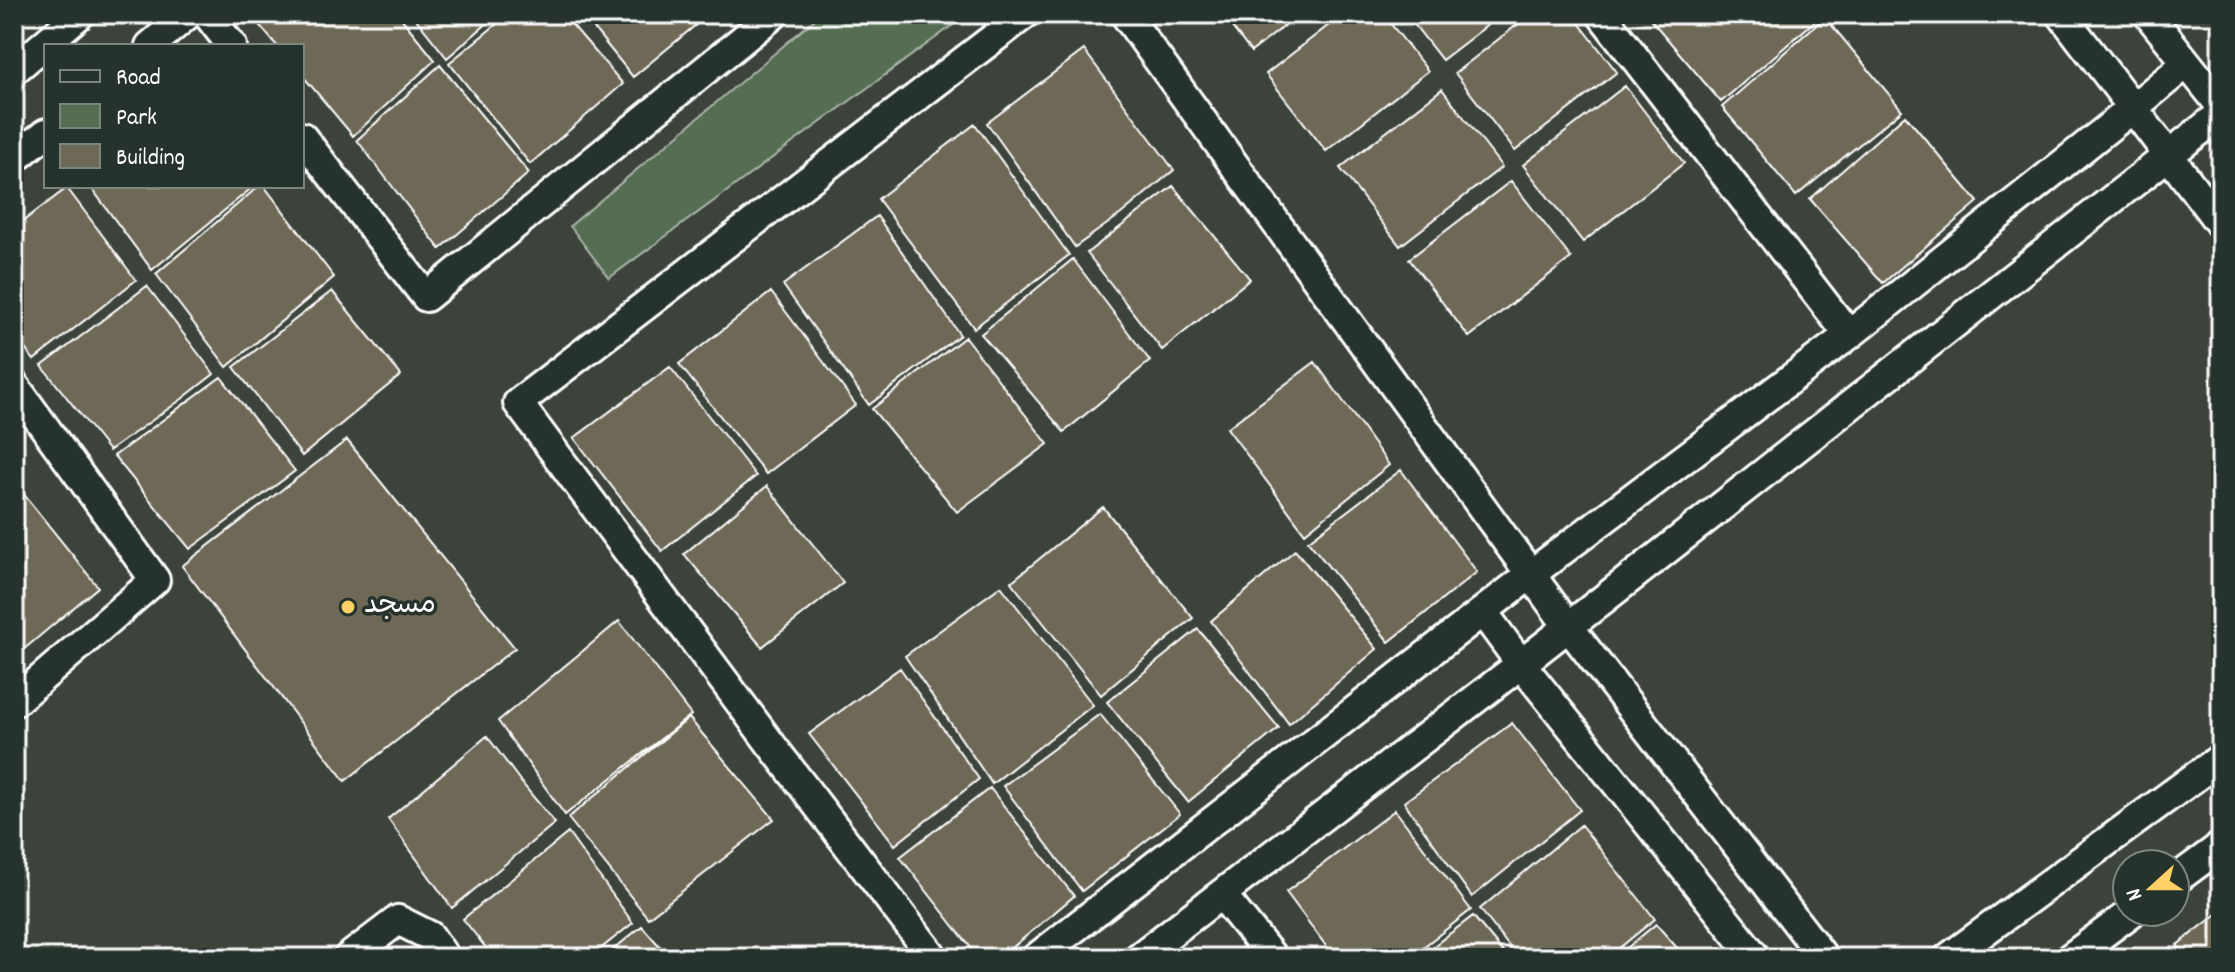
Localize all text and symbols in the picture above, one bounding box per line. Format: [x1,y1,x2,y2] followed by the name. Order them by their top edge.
[44,44,304,188] legend
[116,62,161,96] text: Road
[116,102,157,136] text: Park
[116,142,185,176] text: Building
[364,587,436,627] place label: مسجد
[339,598,357,616] marker: مسجد
[2111,848,2191,928] north arrow
[2119,883,2152,905] text: N

